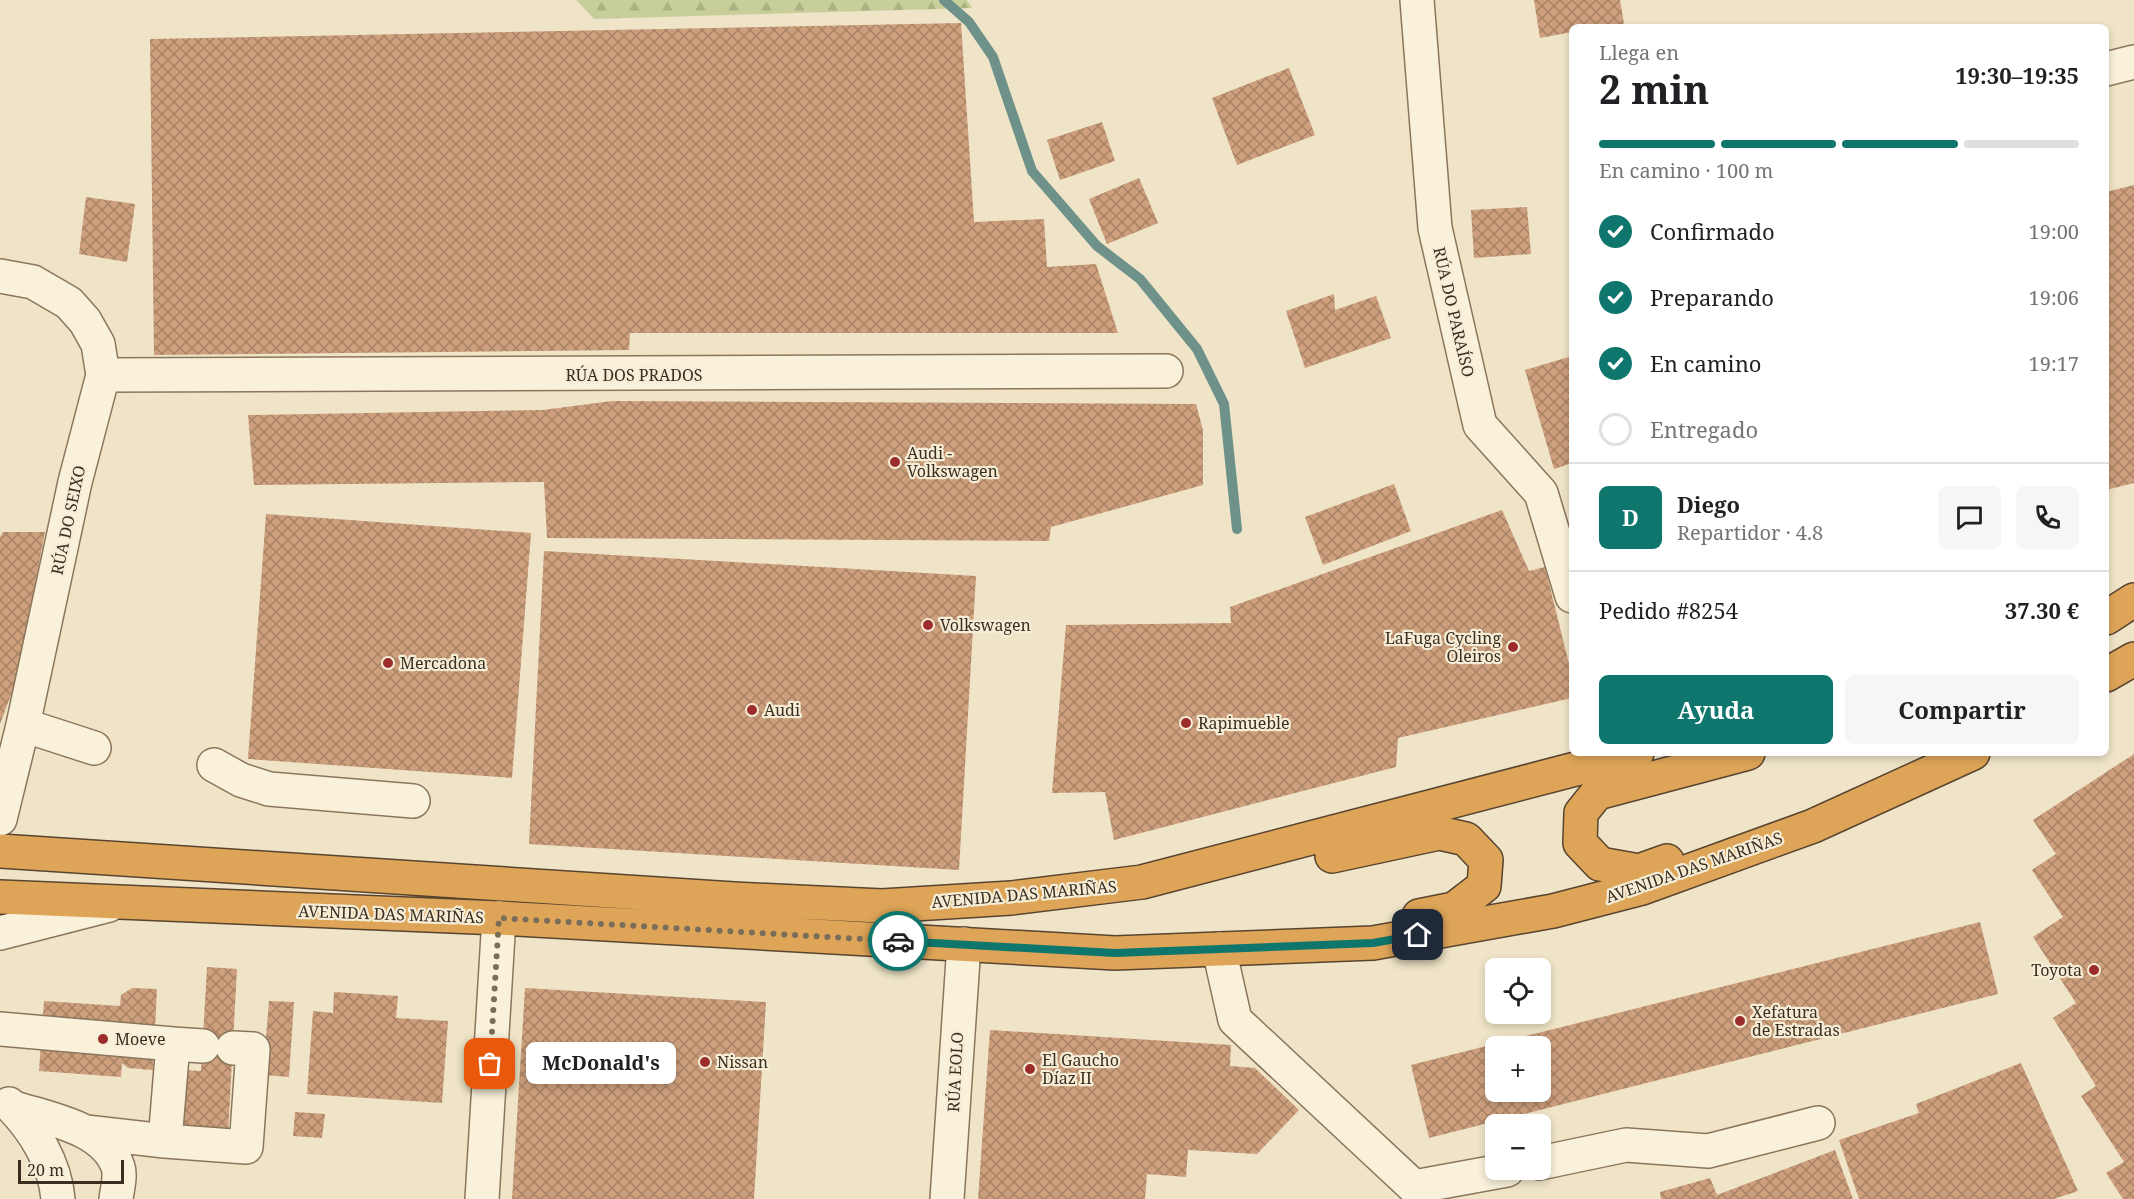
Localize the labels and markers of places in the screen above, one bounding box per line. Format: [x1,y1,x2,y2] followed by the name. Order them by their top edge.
[907,442,998,482] place label: Audi - Volkswagen
[888,455,902,469] marker: Audi - Volkswagen
[940,614,1031,636] place label: Volkswagen
[921,618,935,632] marker: Volkswagen
[1385,627,1501,667] place label: LaFuga Cycling Oleiros
[1506,640,1520,654] marker: LaFuga Cycling Oleiros
[400,652,486,674] place label: Mercadona
[381,656,395,670] marker: Mercadona
[764,699,800,721] place label: Audi
[745,703,759,717] marker: Audi
[1198,712,1290,734] place label: Rapimueble
[1179,716,1193,730] marker: Rapimueble
[1392,909,1443,960] pin
[2031,959,2082,981] place label: Toyota
[2087,963,2101,977] marker: Toyota
[1752,1001,1840,1041] place label: Xefatura de Estradas
[1733,1014,1747,1028] marker: Xefatura de Estradas
[115,1028,166,1050] place label: Moeve
[96,1032,110,1046] marker: Moeve
[464,1038,515,1089] pin
[526,1043,676,1085] callout: McDonald's
[1042,1049,1119,1089] place label: El Gaucho Díaz II
[717,1051,768,1073] place label: Nissan
[698,1055,712,1069] marker: Nissan
[1023,1062,1037,1076] marker: El Gaucho Díaz II

